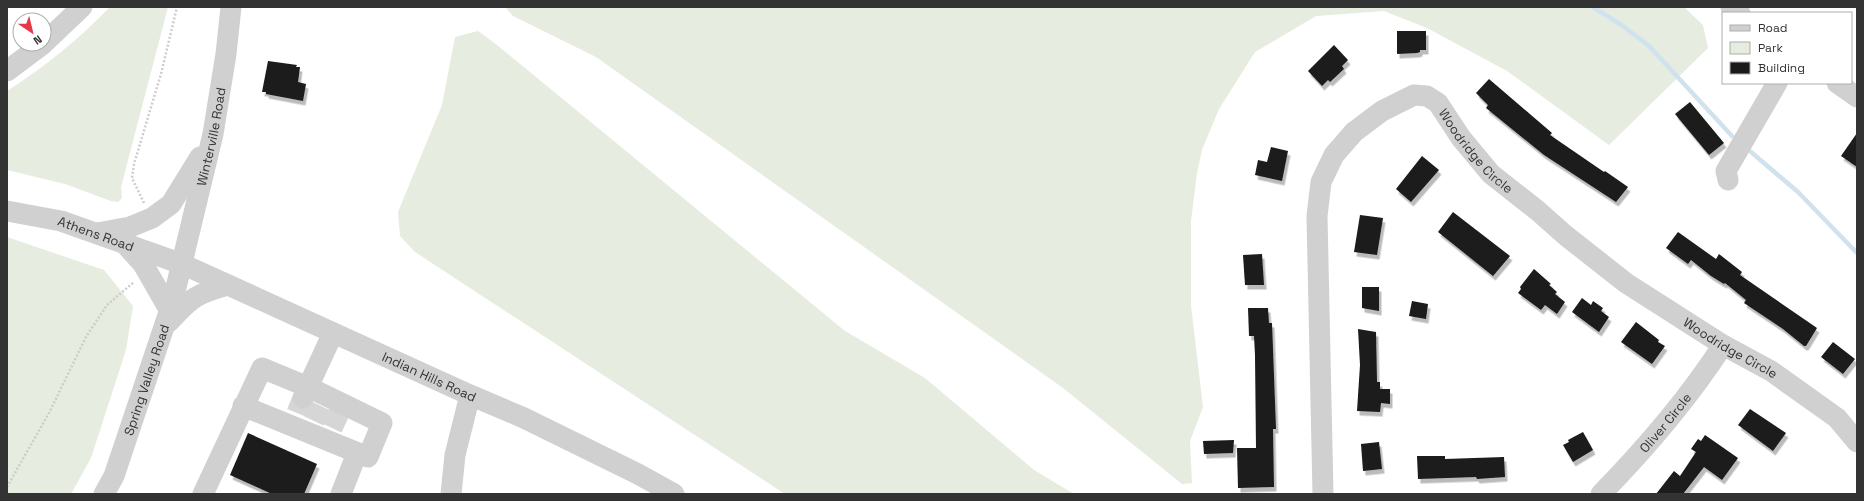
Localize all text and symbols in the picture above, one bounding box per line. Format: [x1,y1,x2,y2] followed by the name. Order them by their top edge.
[12,12,52,52] north arrow
[1722,12,1852,84] legend
[1758,20,1787,36] text: Road
[31,32,45,48] text: N
[1758,40,1783,56] text: Park
[1758,60,1805,76] text: Building
[192,86,229,188] street label: Winterville Road
[1435,105,1517,197] street label: Woodridge Circle
[56,212,136,255] street label: Athens Road
[1680,313,1781,382] street label: Woodridge Circle
[120,322,173,438] street label: Spring Valley Road
[379,348,479,405] street label: Indian Hills Road
[1635,389,1695,456] street label: Oliver Circle

